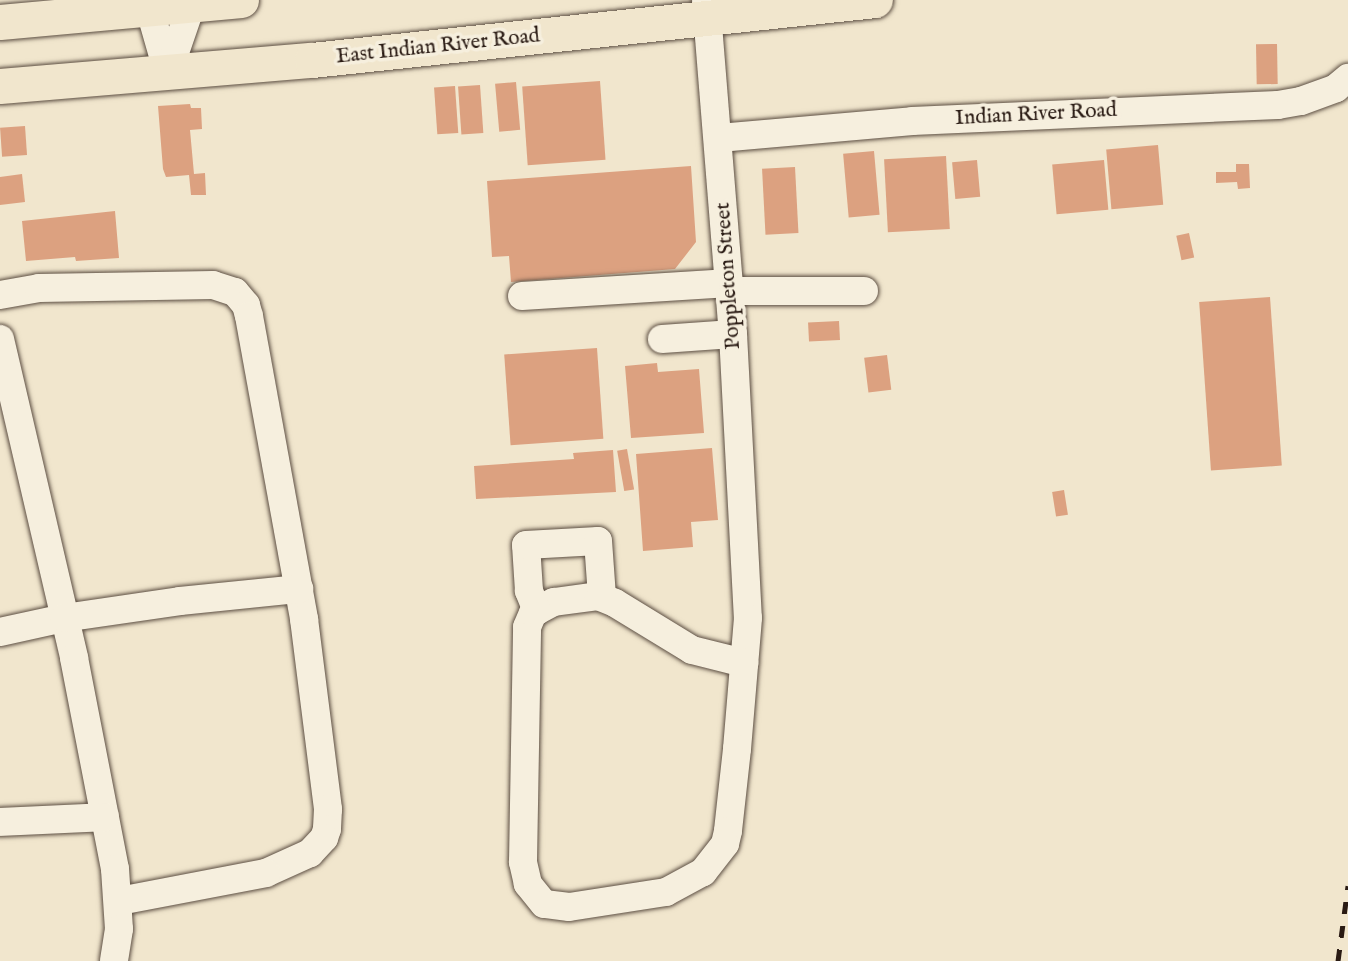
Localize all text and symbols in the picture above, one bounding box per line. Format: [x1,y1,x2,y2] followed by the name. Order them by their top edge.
[335,24,541,70] street label: East Indian River Road
[955,98,1117,132] street label: Indian River Road
[711,202,747,350] street label: Poppleton Street

